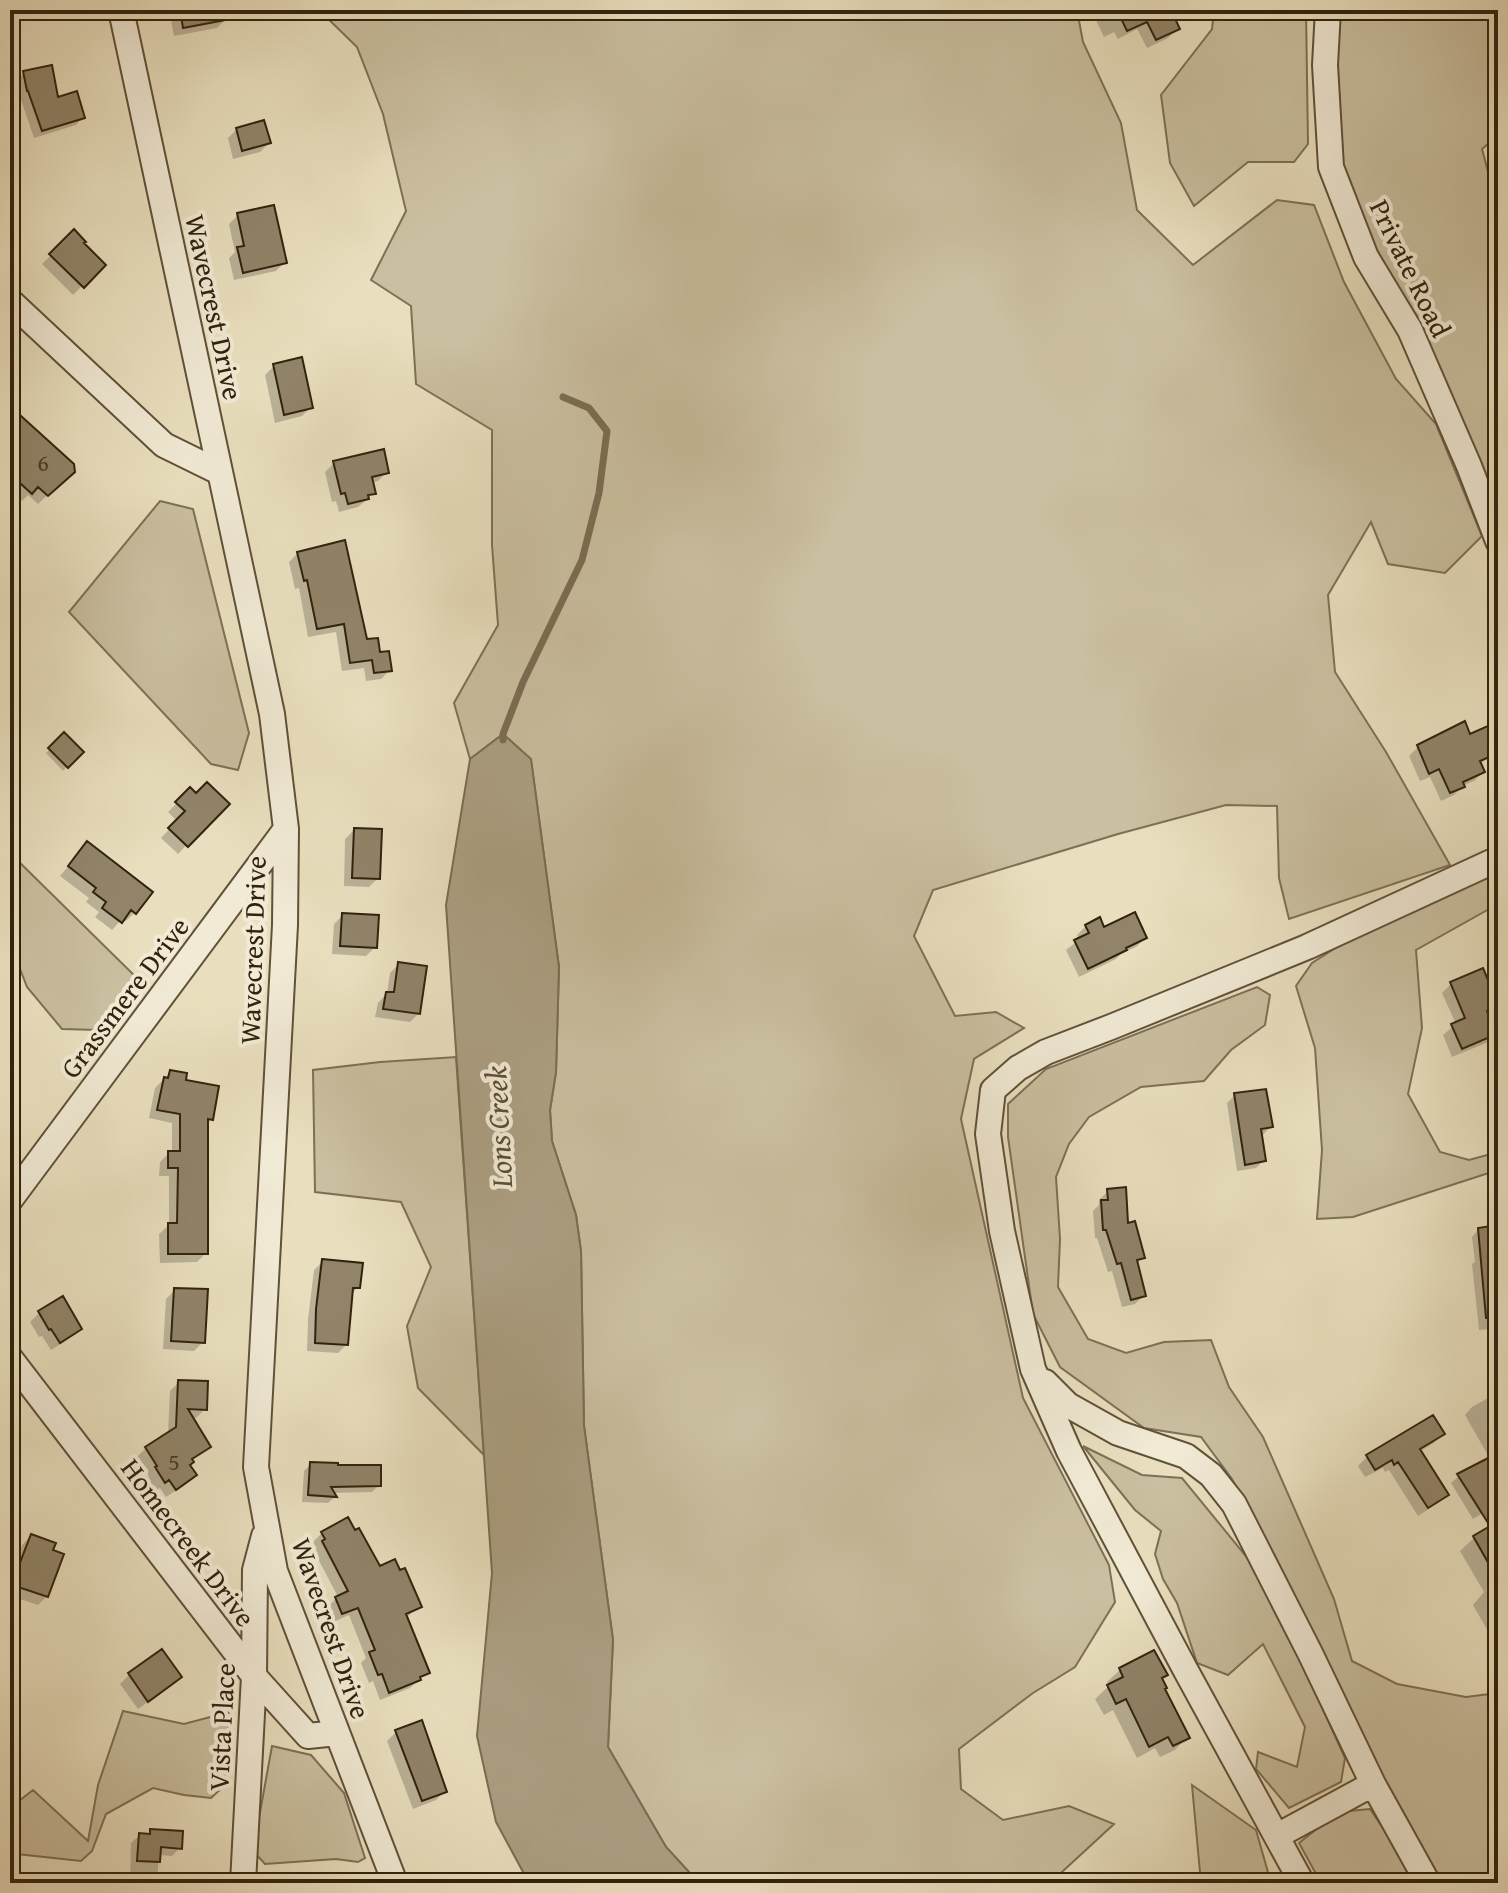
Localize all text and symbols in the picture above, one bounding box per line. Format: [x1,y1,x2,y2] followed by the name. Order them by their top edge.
[1360,192,1462,344] street label: Private Road
[175,211,255,403] street label: Wavecrest Drive
[37,445,49,480] house number: 6
[228,855,276,1045] street label: Wavecrest Drive
[50,908,198,1086] street label: Grassmere Drive
[473,1065,523,1190] water label: Lons Creek
[168,1444,180,1479] house number: 5
[112,1449,266,1635] street label: Homecreek Drive
[282,1532,382,1724] street label: Wavecrest Drive
[197,1662,245,1792] street label: Vista Place

